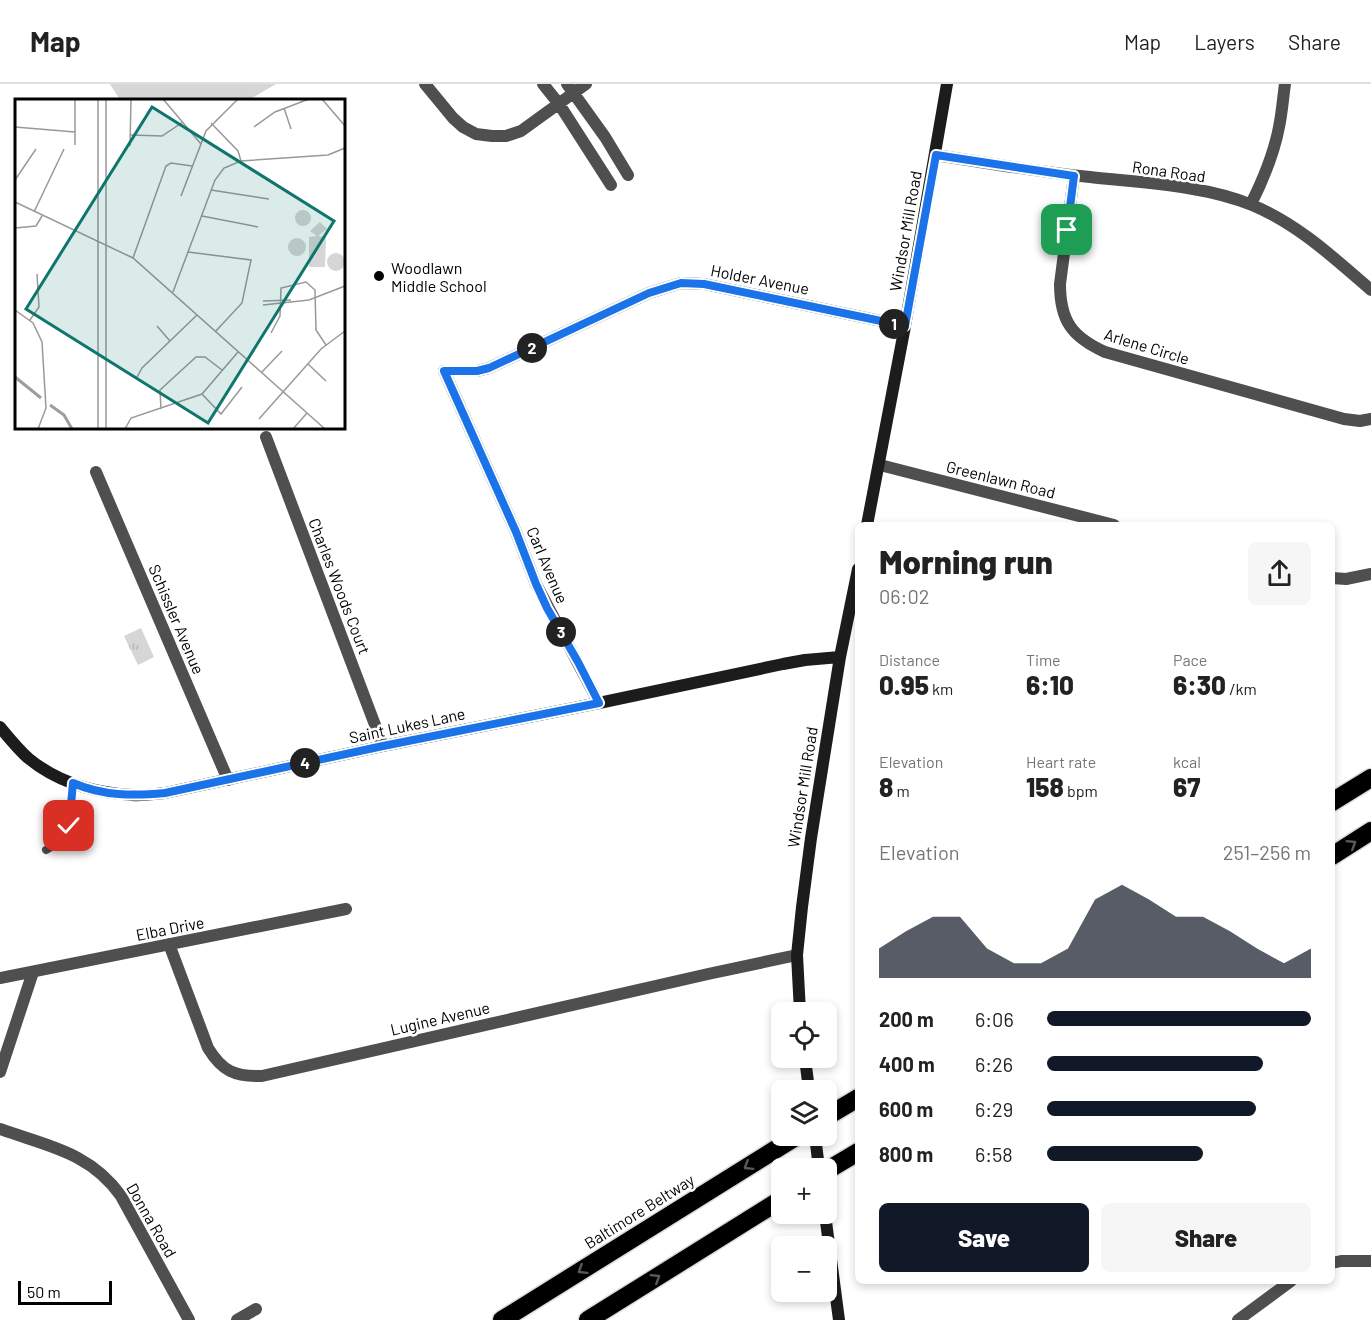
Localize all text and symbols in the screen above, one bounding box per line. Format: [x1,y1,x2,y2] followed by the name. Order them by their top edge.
[30,24,81,58] text: Map
[1124,29,1161,54] text: Map
[1194,29,1255,54] text: Layers
[1288,29,1341,54] text: Share
[15,99,345,429] inset map
[1131,156,1207,186] street label: Rona Road
[885,169,925,293] street label: Windsor Mill Road
[1041,204,1092,255] pin
[1050,213,1083,246] icon: arrive
[391,258,487,295] place label: Woodlawn Middle School
[709,260,811,298] street label: Holder Avenue
[372,269,386,283] marker: Woodlawn Middle School
[879,309,909,339] pin: 1
[891,314,897,333] text: 1
[1102,324,1192,368] street label: Arlene Circle
[517,333,547,363] pin: 2
[528,338,536,357] text: 2
[944,456,1058,502] street label: Greenlawn Road
[305,515,375,657] street label: Charles Woods Court
[523,524,573,606] street label: Carl Avenue
[879,541,1053,581] text: Morning run
[1248,542,1311,605] button: share
[145,561,209,677] street label: Schissler Avenue
[879,584,929,608] text: 06:02
[546,617,576,647] pin: 3
[557,622,565,641] text: 3
[879,650,940,669] text: Distance
[1026,650,1061,669] text: Time
[1173,650,1207,669] text: Pace
[879,669,929,700] text: 0.95
[1026,669,1074,700] text: 6:10
[1173,669,1226,700] text: 6:30
[929,679,953,698] text: km
[1226,679,1257,698] text: /km
[347,703,467,747] street label: Saint Lukes Lane
[783,725,821,849] street label: Windsor Mill Road
[290,748,320,778] pin: 4
[879,752,943,771] text: Elevation
[1026,752,1096,771] text: Heart rate
[1173,752,1201,771] text: kcal
[300,753,310,772] text: 4
[879,771,893,802] text: 8
[1026,771,1064,802] text: 158
[1173,771,1200,802] text: 67
[893,781,910,800] text: m
[1064,781,1098,800] text: bpm
[43,800,94,851] pin
[52,809,85,842] icon: check
[879,840,960,864] text: Elevation
[1223,840,1311,864] text: 251–256 m
[1345,840,1356,851] one-way arrow
[134,912,206,944] street label: Elba Drive
[388,997,492,1039] street label: Lugine Avenue
[771,1002,837,1302] map controls
[771,1002,837,1068] button: locate
[879,1007,934,1031] text: 200 m
[975,1007,1014,1031] text: 6:06
[879,1052,935,1076] text: 400 m
[975,1052,1013,1076] text: 6:26
[771,1080,837,1146] button: layers
[879,1097,933,1121] text: 600 m
[975,1097,1013,1121] text: 6:29
[879,1142,933,1166] text: 800 m
[975,1142,1013,1166] text: 6:58
[771,1158,837,1224] button: +
[744,1159,754,1171] one-way arrow
[581,1169,698,1252] street label: Baltimore Beltway
[123,1179,181,1261] street label: Donna Road
[879,1203,1089,1272] button: Save
[1101,1203,1311,1272] button: Share
[771,1236,837,1302] button: −
[578,1262,588,1274] one-way arrow
[649,1274,660,1285] one-way arrow
[18,1278,112,1306] scale bar
[27,1282,61,1301] text: 50 m

